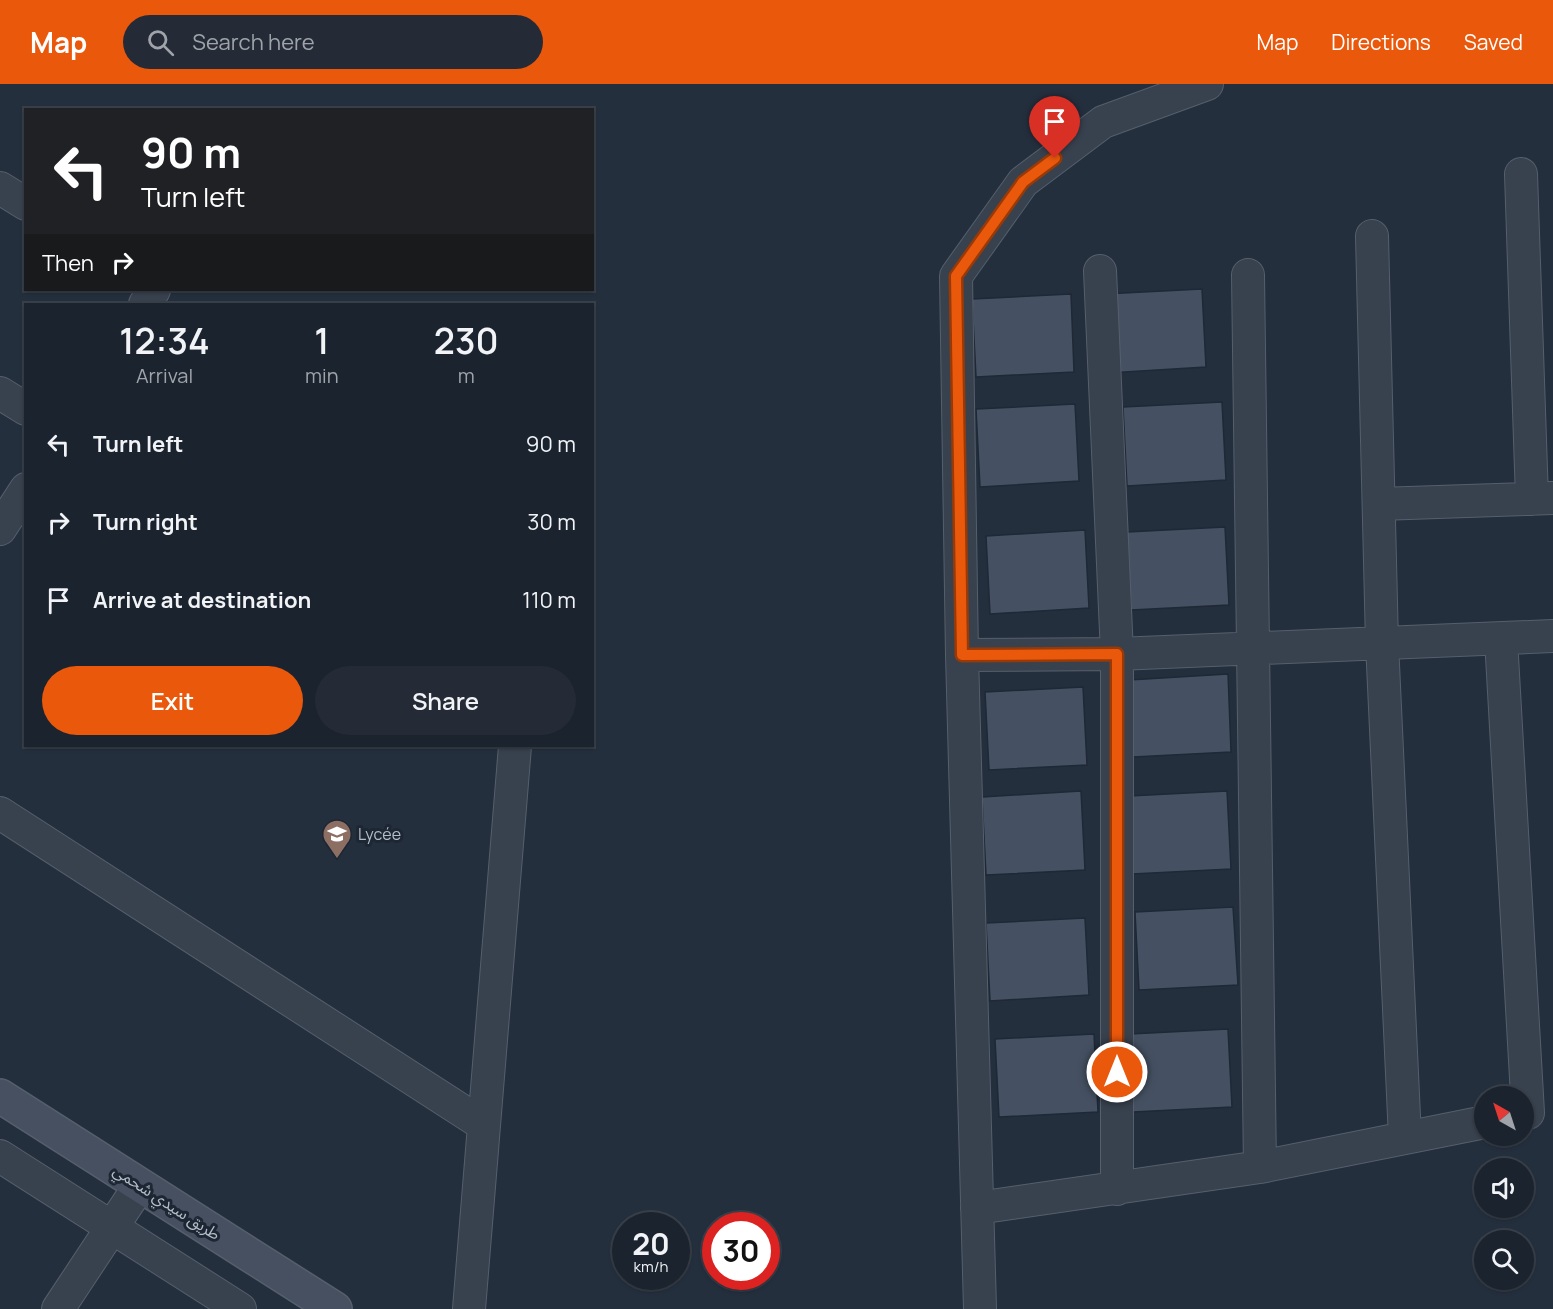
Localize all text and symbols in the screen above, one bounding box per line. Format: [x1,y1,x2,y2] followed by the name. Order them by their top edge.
[123,15,543,69] search box
[30,23,87,61] text: Map
[144,26,177,59] icon: search
[192,27,315,57] text: Search here
[1257,28,1298,56] text: Map
[1331,28,1431,56] text: Directions
[1464,28,1523,56] text: Saved
[1029,96,1080,158] pin
[1038,105,1071,138] icon: arrive
[141,123,241,181] text: 90 m
[42,132,120,210] icon: left
[141,178,245,215] text: Turn left
[106,246,139,279] icon: right
[42,248,94,278] text: Then
[119,316,210,365] text: 12:34
[314,316,329,365] text: 1
[434,316,499,365] text: 230
[136,362,193,389] text: Arrival
[305,362,339,389] text: min
[458,362,475,389] text: m
[42,428,75,461] icon: left
[93,429,183,459] text: Turn left
[526,429,576,459] text: 90 m
[42,506,75,539] icon: right
[93,507,198,537] text: Turn right
[527,507,576,537] text: 30 m
[42,584,75,617] icon: arrive
[93,585,311,615] text: Arrive at destination
[522,585,576,615] text: 110 m
[42,666,303,735] button: Exit
[315,666,576,735] button: Share
[321,818,353,860] school or university icon: Lycée
[358,823,401,845] place label: Lycée
[1085,1040,1149,1104] position arrow
[1474,1086,1534,1146] north arrow
[1474,1086,1534,1290] map controls
[1474,1158,1534,1218] button: sound
[108,1159,225,1246] street label: طريق سيدي شحمي
[702,1212,780,1290] speed limit sign: 30
[632,1223,670,1264] text: 20
[1474,1230,1534,1290] button: search
[634,1256,668,1277] text: km/h

